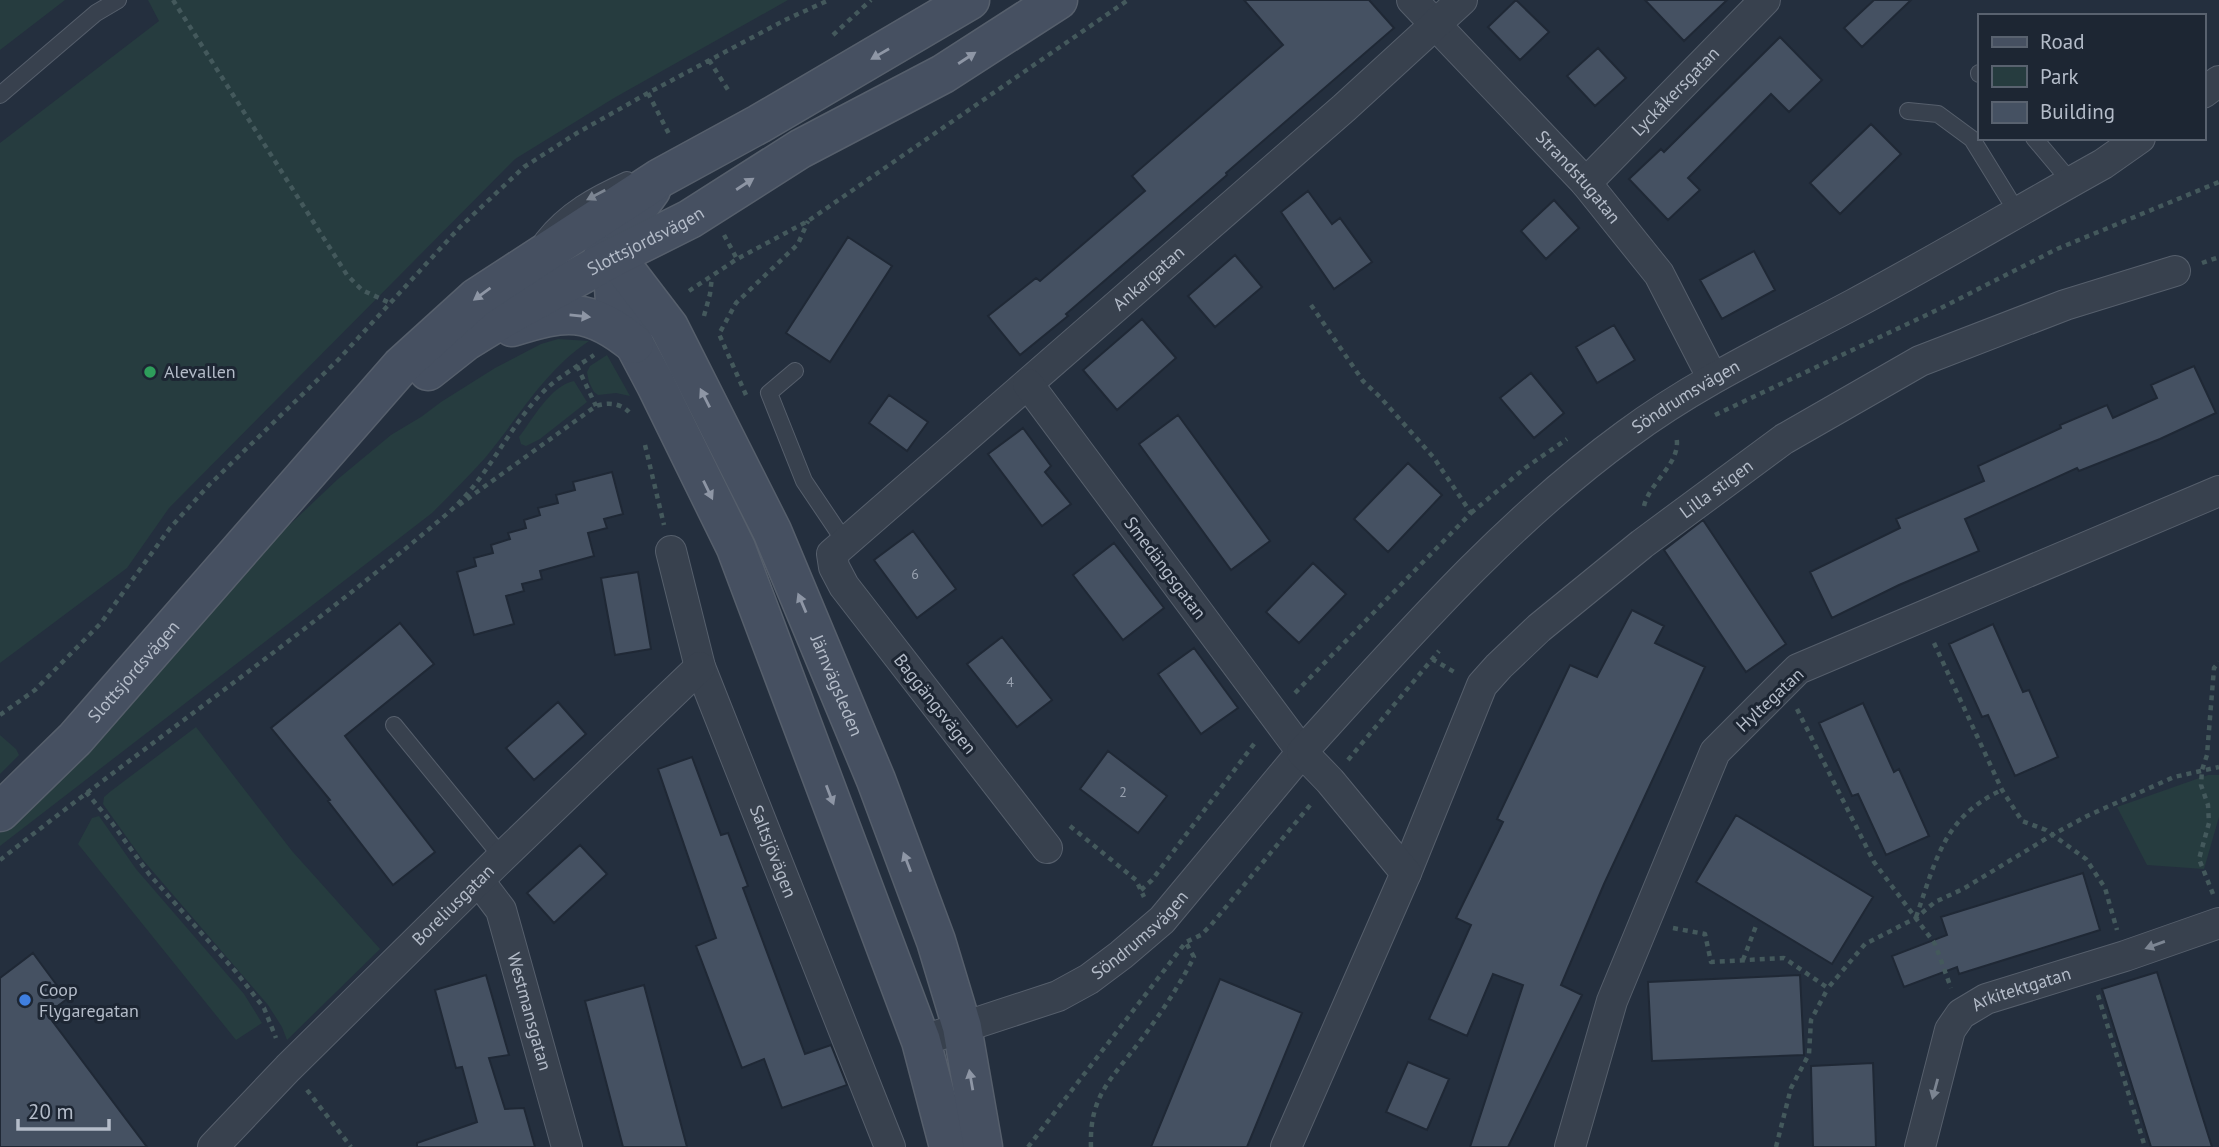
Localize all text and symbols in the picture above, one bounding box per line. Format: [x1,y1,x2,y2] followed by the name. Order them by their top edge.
[1978,14,2205,140] legend
[2040,28,2084,55] text: Road
[1626,42,1724,141] street label: Lyckåkersgatan
[870,48,889,60] one-way arrow
[958,52,977,65] one-way arrow
[2040,63,2079,90] text: Park
[2040,98,2115,125] text: Building
[1531,125,1626,228] street label: Strandstugatan
[736,177,754,191] one-way arrow
[586,190,606,201] one-way arrow
[583,201,708,280] street label: Slottsjordsvägen
[1108,240,1189,315] street label: Ankargatan
[473,287,491,302] one-way arrow
[569,311,591,322] one-way arrow
[1627,354,1744,438] street label: Söndrumsvägen
[164,360,236,383] place label: Alevallen
[142,364,158,380] marker: Alevallen
[699,388,710,408] one-way arrow
[1675,454,1757,523] street label: Lilla stigen
[702,480,713,500] one-way arrow
[1119,512,1211,624] street label: Smedängsgatan
[911,565,919,583] house number: 6
[796,593,807,614] one-way arrow
[82,615,184,727] street label: Slottsjordsvägen
[805,630,868,740] street label: Järnvägsleden
[889,649,982,758] street label: Baggängsvägen
[1731,663,1808,737] street label: Hyltegatan
[1006,673,1014,691] house number: 4
[1119,783,1127,801] house number: 2
[825,784,836,805] one-way arrow
[745,802,802,901] street label: Saltsjövägen
[901,852,912,873] one-way arrow
[407,859,499,950] street label: Boreliusgatan
[1087,885,1193,984] street label: Söndrumsvägen
[2144,940,2165,951] one-way arrow
[502,950,557,1073] street label: Westmansgatan
[1967,961,2074,1016] street label: Arkitektgatan
[39,978,139,1022] place label: Coop Flygaregatan
[17,992,33,1008] marker: Coop Flygaregatan
[965,1069,976,1091] one-way arrow
[1929,1078,1940,1100] one-way arrow
[18,1088,108,1132] scale bar
[28,1098,74,1125] text: 20 m

